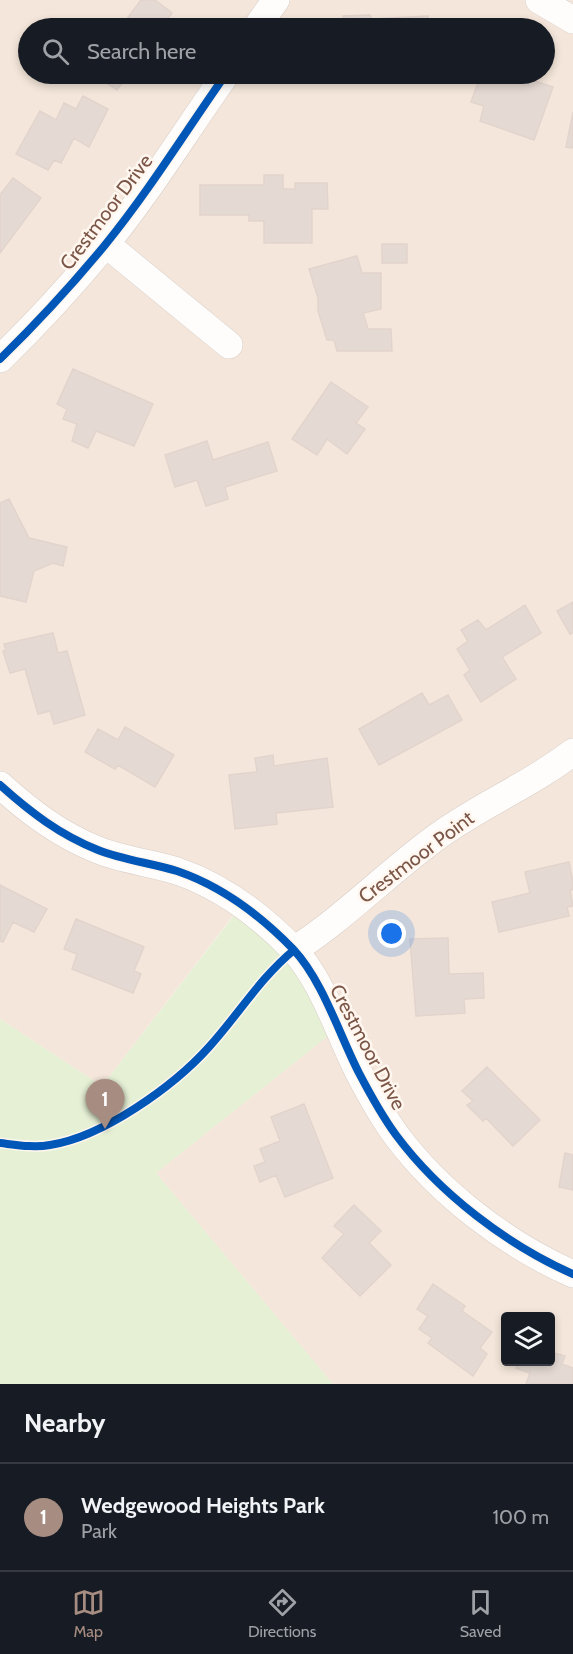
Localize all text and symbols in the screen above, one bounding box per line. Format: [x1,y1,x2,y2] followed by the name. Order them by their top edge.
[18,18,555,84] search box
[39,35,72,68] icon: search
[87,38,196,65] text: Search here
[55,149,157,275] street label: Crestmoor Drive
[354,806,479,908] street label: Crestmoor Point
[377,919,406,948] your location
[325,980,411,1114] street label: Crestmoor Drive
[86,1080,124,1129] pin: 1
[501,1312,555,1366] map controls
[501,1312,555,1366] button: layers
[24,1407,105,1439] text: Nearby
[81,1492,325,1519] text: Wedgewood Heights Park
[40,1505,47,1529] text: 1
[493,1505,549,1529] text: 100 m
[81,1519,117,1543] text: Park
[72,1586,105,1641] tab: Map
[248,1586,316,1641] tab: Directions
[460,1586,501,1641] tab: Saved

